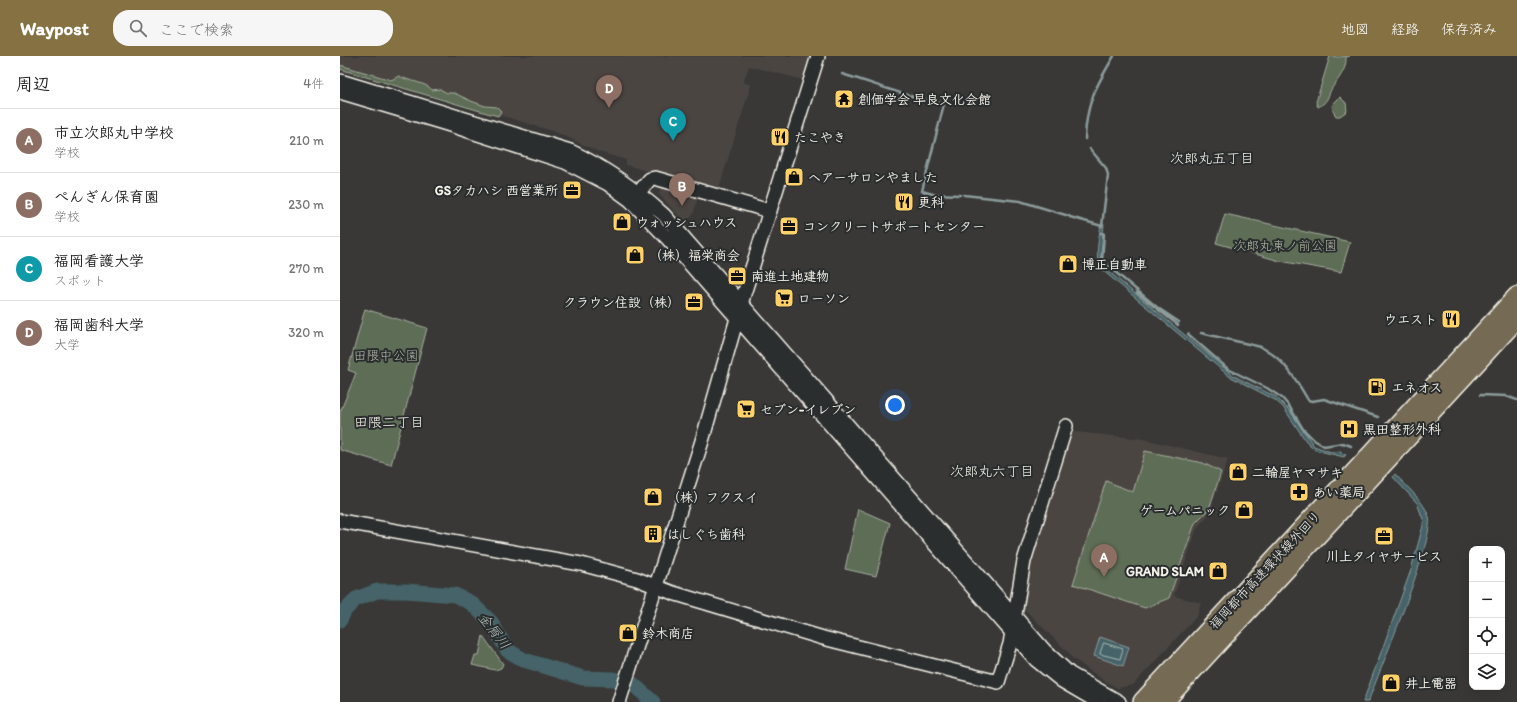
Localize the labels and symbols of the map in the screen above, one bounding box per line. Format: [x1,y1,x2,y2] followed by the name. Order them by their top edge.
[596,75,622,108] pin: D
[833,88,855,110] temple icon: 創価学会 早良文化会館
[858,92,991,107] place label: 創価学会 早良文化会館
[660,108,686,141] pin: C
[769,126,791,148] restaurant icon: たこやき
[794,130,846,145] place label: たこやき
[1170,150,1254,167] district label: 次郎丸五丁目
[783,166,805,188] shop icon: ヘアーサロンやました
[808,170,938,185] place label: ヘアーサロンやました
[669,173,695,206] pin: B
[561,179,583,201] office icon: GSタカハシ 西営業所
[435,183,558,198] place label: GSタカハシ 西営業所
[893,191,915,213] restaurant icon: 更科
[918,195,945,210] place label: 更科
[611,211,633,233] shop icon: ウォッシュハウス
[636,215,737,230] place label: ウォッシュハウス
[778,215,800,237] office icon: コンクリートサポートセンター
[803,219,985,234] place label: コンクリートサポートセンター
[1233,238,1337,253] park label: 次郎丸東ノ前公園
[624,244,646,266] shop icon: （株）福栄商会
[649,248,740,263] place label: （株）福栄商会
[1057,253,1079,275] shop icon: 博正自動車
[1082,257,1147,272] place label: 博正自動車
[726,265,748,287] office icon: 南進土地建物
[751,269,829,284] place label: 南進土地建物
[773,287,795,309] supermarket icon: ローソン
[683,291,705,313] office icon: クラウン住設（株）
[798,291,850,306] place label: ローソン
[563,295,680,310] place label: クラウン住設（株）
[1440,308,1462,330] restaurant icon: ウエスト
[1384,312,1437,327] place label: ウエスト
[353,348,419,363] park label: 田隈中公園
[1366,376,1388,398] fuel station icon: エネオス
[1391,380,1442,395] place label: エネオス
[885,395,905,415] your location
[735,398,757,420] supermarket icon: セブン-イレブン
[760,402,856,417] place label: セブン-イレブン
[354,414,424,431] district label: 田隈二丁目
[1338,418,1360,440] hospital icon: 黒田整形外科
[1363,422,1442,437] place label: 黒田整形外科
[1227,461,1249,483] shop icon: 二輪屋ヤマサキ
[950,463,1034,480] district label: 次郎丸六丁目
[1252,465,1343,480] place label: 二輪屋ヤマサキ
[1288,481,1310,503] pharmacy icon: あい薬局
[1313,485,1365,500] place label: あい薬局
[642,486,664,508] shop icon: （株）フクスイ
[667,490,758,505] place label: （株）フクスイ
[1233,499,1255,521] shop icon: ゲームパニック
[1140,503,1230,518] place label: ゲームパニック
[1206,508,1324,632] street label: 福岡都市高速環状線外回り
[642,523,664,545] building icon: はしぐち歯科
[1373,525,1395,547] office icon: 川上タイヤサービス
[667,527,746,542] place label: はしぐち歯科
[1091,544,1117,577] pin: A
[1326,549,1442,564] place label: 川上タイヤサービス
[1207,560,1229,582] shop icon: GRAND SLAM
[1126,564,1204,579] place label: GRAND SLAM
[474,609,514,653] water label: 金屑川
[617,622,639,644] shop icon: 鈴木商店
[642,626,694,641] place label: 鈴木商店
[1380,672,1402,694] shop icon: 井上電器
[1405,676,1457,691] place label: 井上電器

